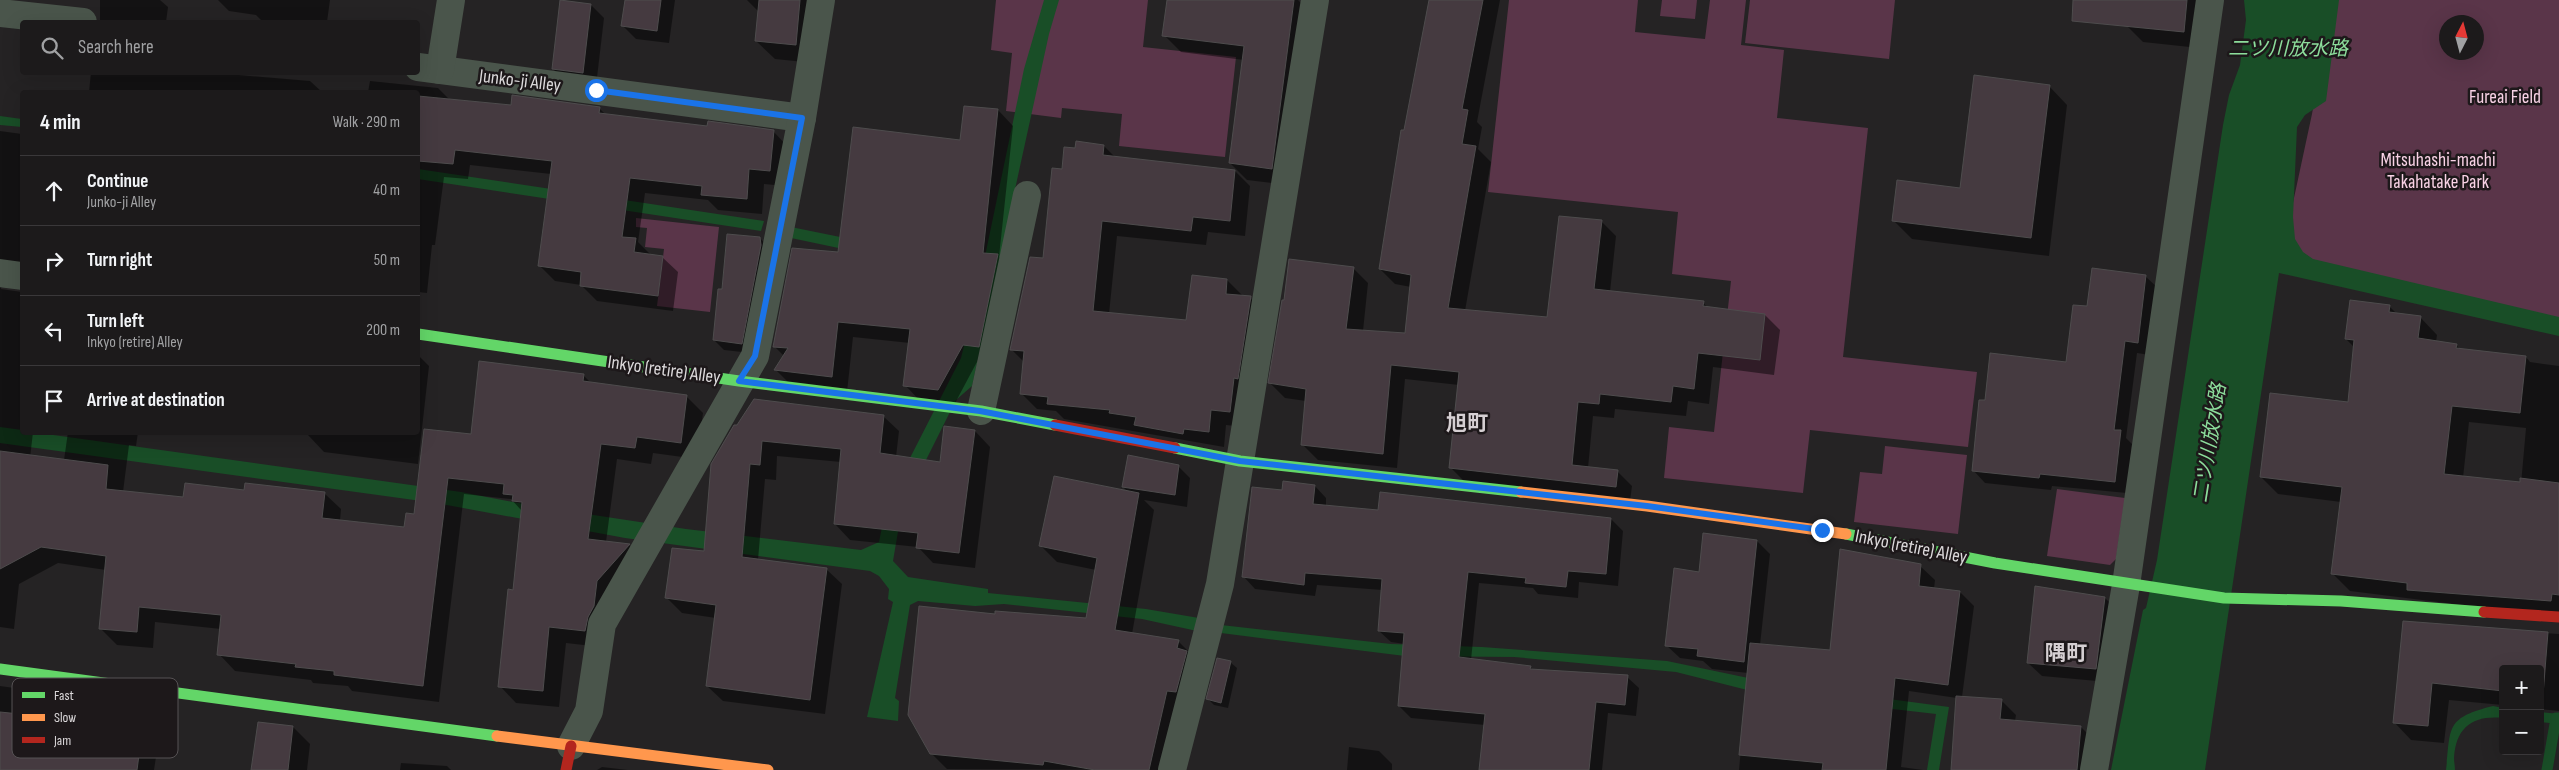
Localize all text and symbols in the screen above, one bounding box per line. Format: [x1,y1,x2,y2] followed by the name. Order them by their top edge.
[2439,15,2484,60] north arrow
[20,20,420,75] search box
[38,34,66,62] icon: search
[78,36,154,59] text: Search here
[2228,37,2350,61] water label: 二ツ川放水路
[477,64,563,98] street label: Junko-ji Alley
[585,79,608,102] route start
[2469,86,2541,109] park label: Fureai Field
[40,110,81,135] text: 4 min
[333,113,400,132] text: Walk · 290 m
[2381,149,2495,194] park label: Mitsuhashi-machi Takahatake Park
[87,170,148,193] text: Continue
[40,177,68,205] icon: ahead
[373,181,400,200] text: 40 m
[87,193,156,212] text: Junko-ji Alley
[40,247,68,275] icon: right
[87,249,152,272] text: Turn right
[374,251,400,270] text: 50 m
[87,310,144,333] text: Turn left
[40,317,68,345] icon: left
[366,321,400,340] text: 200 m
[87,333,183,352] text: Inkyo (retire) Alley
[606,351,723,389] street label: Inkyo (retire) Alley
[2189,380,2232,504] water label: 二ツ川放水路
[40,387,68,415] icon: arrive
[87,389,225,412] text: Arrive at destination
[1446,411,1488,436] district label: 旭町
[1811,519,1834,542] route end
[1853,525,1970,569] street label: Inkyo (retire) Alley
[2045,641,2087,666] district label: 隅町
[2499,665,2544,755] map controls
[2499,665,2544,710] button: +
[12,678,178,758] legend
[54,687,74,704] text: Fast
[54,709,76,726] text: Slow
[2499,710,2544,755] button: −
[53,732,71,749] text: Jam

